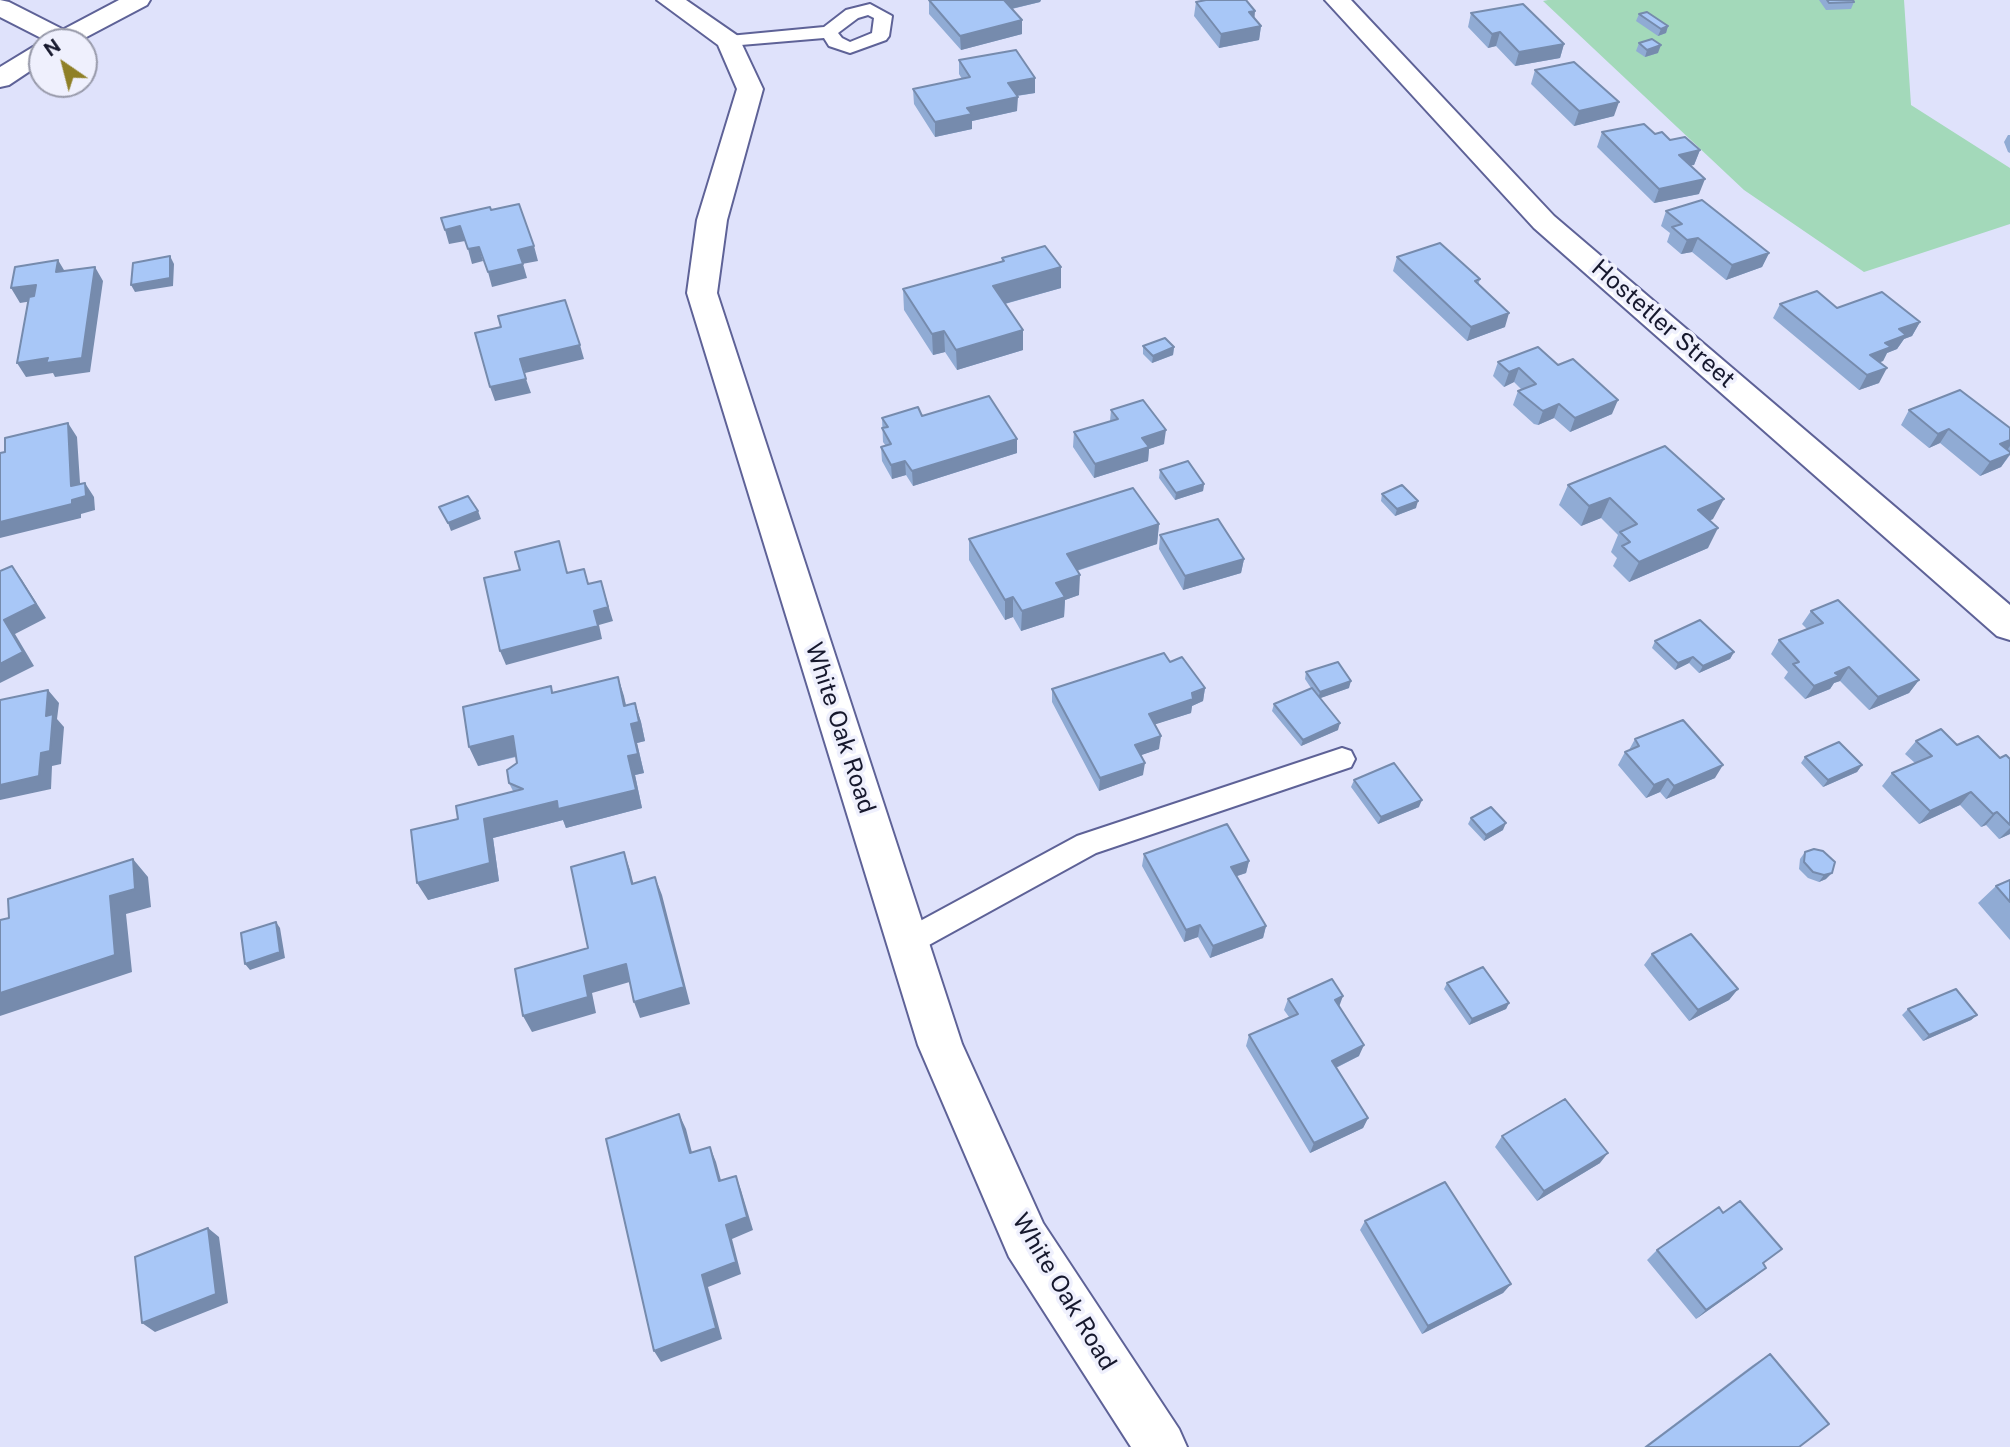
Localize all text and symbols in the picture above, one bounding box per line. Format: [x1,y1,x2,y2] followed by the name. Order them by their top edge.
[28,28,98,98] north arrow
[40,34,64,61] text: N
[1585,254,1741,394] street label: Hostetler Street
[799,639,881,817] street label: White Oak Road
[1006,1208,1122,1376] street label: White Oak Road

